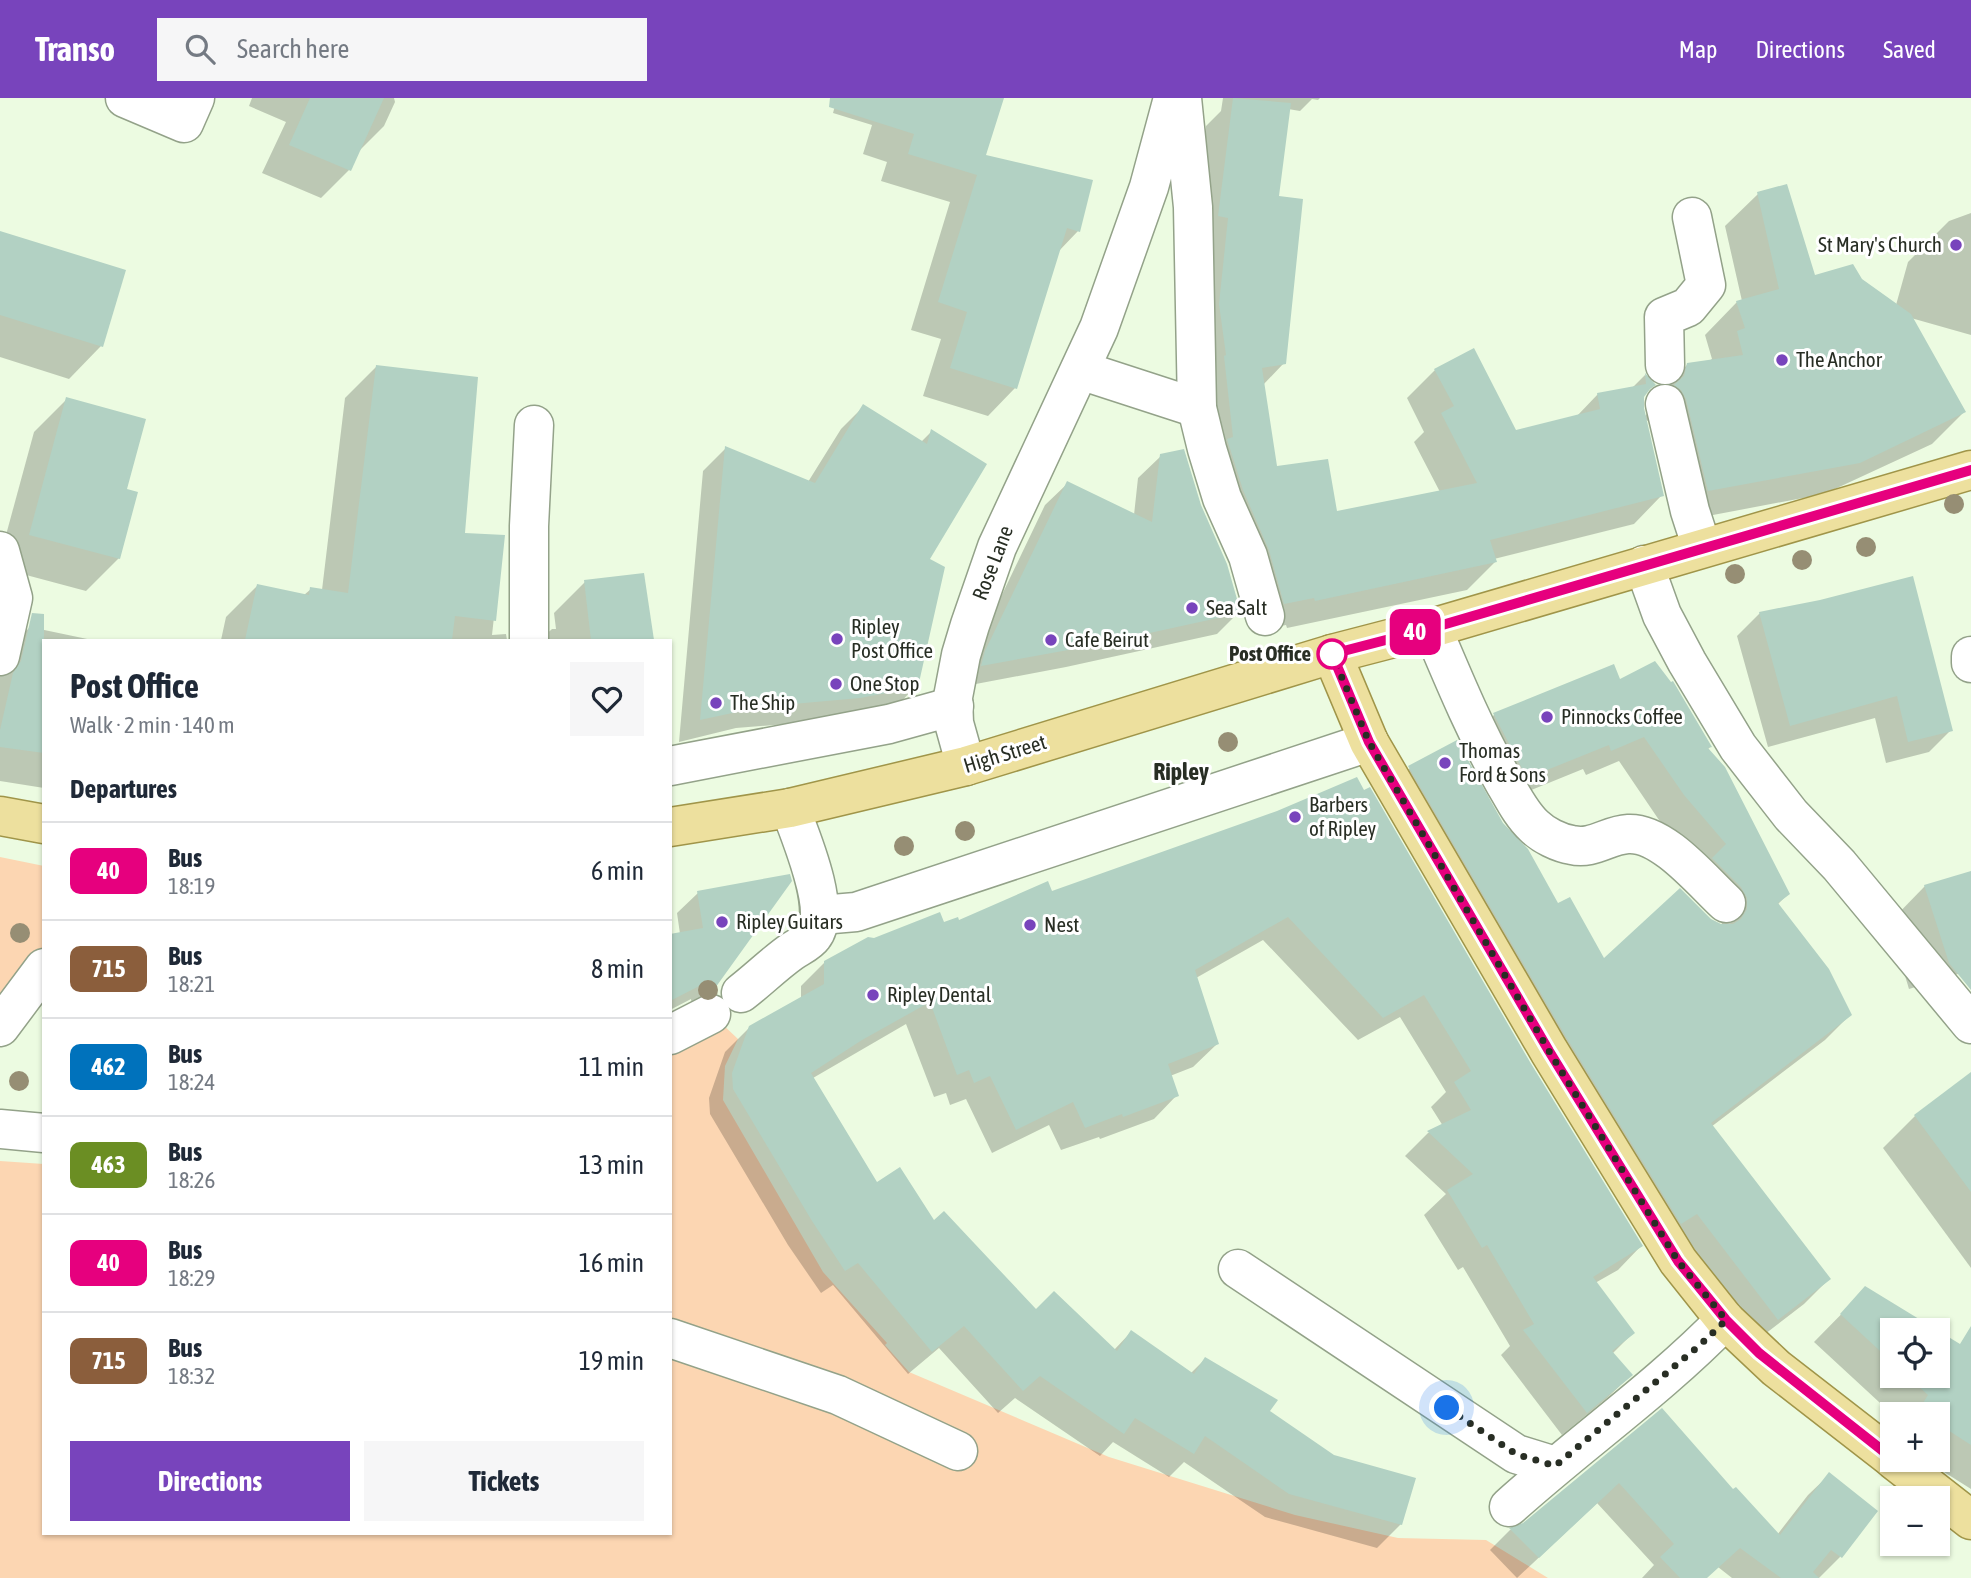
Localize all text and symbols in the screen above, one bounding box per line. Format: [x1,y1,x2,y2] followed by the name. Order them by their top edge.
[157,18,647,81] search box
[35,30,115,68] text: Transo
[181,30,219,68] icon: search
[237,34,349,64] text: Search here
[1679,36,1717,63] text: Map
[1755,36,1845,63] text: Directions
[1883,36,1936,63] text: Saved
[1818,232,1942,256] place label: St Mary's Church
[1948,237,1964,253] marker: St Mary's Church
[1796,347,1883,371] place label: The Anchor
[1774,352,1790,368] marker: The Anchor
[967,522,1017,603] street label: Rose Lane
[1206,595,1267,619] place label: Sea Salt
[1184,600,1200,616] marker: Sea Salt
[1384,609,1446,655] line badge: 40
[851,614,933,662] place label: Ripley Post Office
[1404,618,1426,645] text: 40
[1065,627,1149,651] place label: Cafe Beirut
[829,631,845,647] marker: Ripley Post Office
[1043,632,1059,648] marker: Cafe Beirut
[1317,639,1347,669] marker: Post Office
[1229,641,1311,665] place label: Post Office
[570,662,644,736] button: heart
[70,667,199,705] text: Post Office
[850,671,919,695] place label: One Stop
[828,676,844,692] marker: One Stop
[730,690,795,714] place label: The Ship
[708,695,724,711] marker: The Ship
[1561,704,1683,728] place label: Pinnocks Coffee
[1539,709,1555,725] marker: Pinnocks Coffee
[70,712,234,738] text: Walk · 2 min · 140 m
[960,729,1049,777] street label: High Street
[1459,738,1546,786] place label: Thomas Ford & Sons
[1437,755,1453,771] marker: Thomas Ford & Sons
[1153,758,1209,785] district label: Ripley
[70,774,177,804] text: Departures
[1309,792,1377,840] place label: Barbers of Ripley
[1287,809,1303,825] marker: Barbers of Ripley
[168,843,202,873] text: Bus
[591,856,644,886] text: 6 min
[97,857,120,884] text: 40
[168,873,215,899] text: 18:19
[736,909,843,933] place label: Ripley Guitars
[1044,912,1079,936] place label: Nest
[714,914,730,930] marker: Ripley Guitars
[1022,917,1038,933] marker: Nest
[168,941,202,971] text: Bus
[591,954,644,984] text: 8 min
[92,955,125,982] text: 715
[168,971,215,997] text: 18:21
[887,982,992,1006] place label: Ripley Dental
[865,987,881,1003] marker: Ripley Dental
[168,1039,202,1069] text: Bus
[579,1052,644,1082] text: 11 min
[92,1053,125,1080] text: 462
[168,1069,215,1095] text: 18:24
[168,1137,202,1167] text: Bus
[579,1150,644,1180] text: 13 min
[92,1151,125,1178] text: 463
[168,1167,215,1193] text: 18:26
[168,1235,202,1265] text: Bus
[579,1248,644,1278] text: 16 min
[97,1249,120,1276] text: 40
[168,1265,215,1291] text: 18:29
[1880,1318,1950,1556] map controls
[1880,1318,1950,1388] button: locate
[168,1333,202,1363] text: Bus
[579,1346,644,1376] text: 19 min
[92,1347,125,1374] text: 715
[168,1363,215,1389] text: 18:32
[1429,1390,1464,1425] your location
[1880,1402,1950,1472] button: +
[70,1441,350,1521] button: Directions
[364,1441,644,1521] button: Tickets
[1880,1486,1950,1556] button: −

